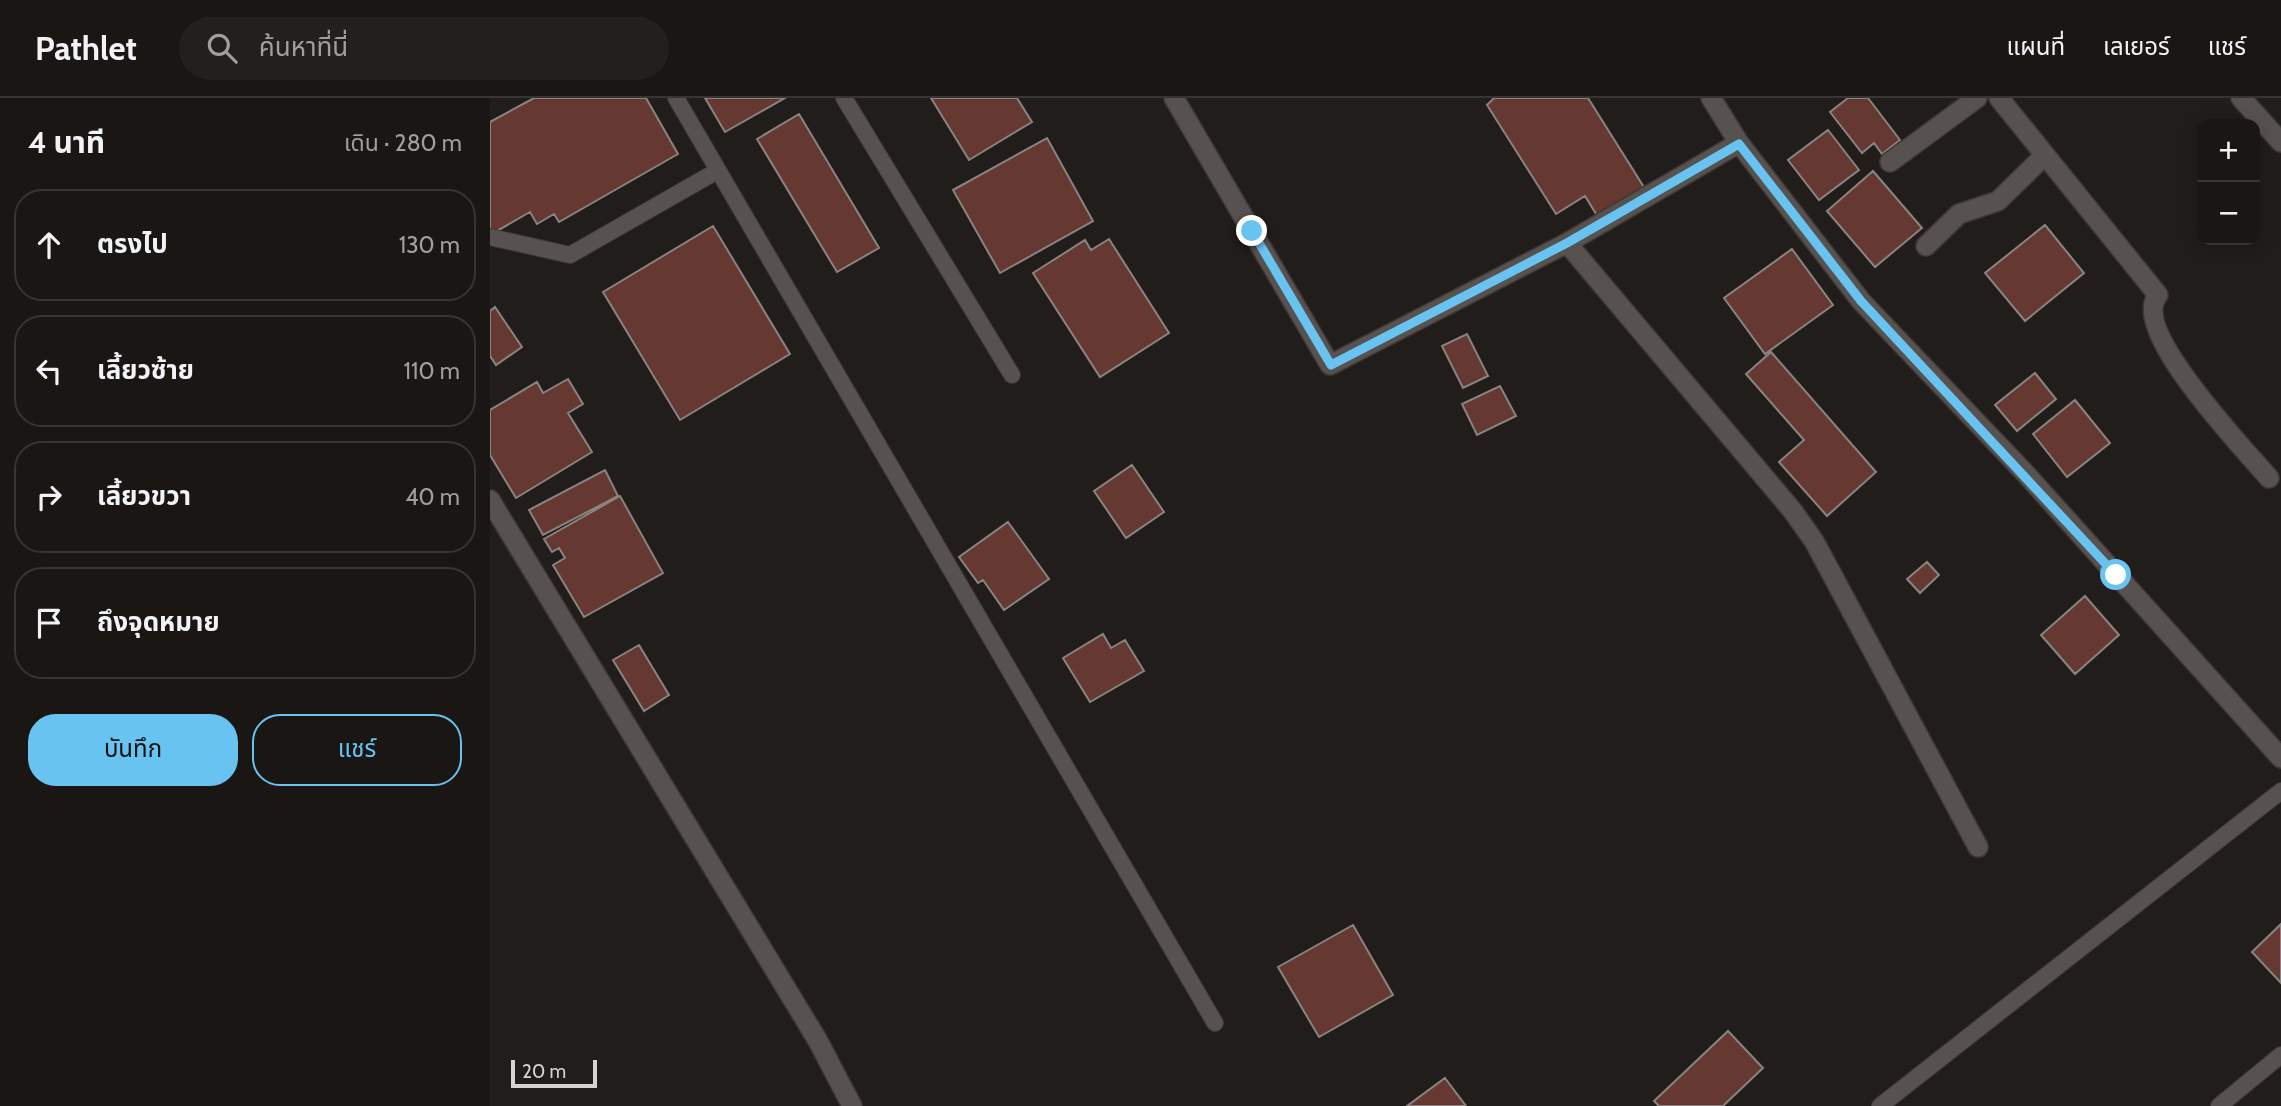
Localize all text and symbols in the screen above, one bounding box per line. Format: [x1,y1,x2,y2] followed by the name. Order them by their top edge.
[179,17,669,80] search box
[35,28,137,68] text: Pathlet
[203,29,241,67] icon: search
[259,31,348,63] text: ค้นหาที่นี่
[2007,32,2065,61] text: แผนที่
[2103,32,2170,61] text: เลเยอร์
[2208,32,2246,61] text: แชร์
[2197,119,2260,245] map controls
[2197,119,2260,182] button: +
[28,124,105,161] text: 4 นาที
[344,129,462,157] text: เดิน · 280 m
[2197,182,2260,245] button: −
[1236,215,1267,246] route end
[30,226,68,264] icon: ahead
[97,228,168,260] text: ตรงไป
[399,231,460,259] text: 130 m
[30,352,68,390] icon: left
[97,354,194,386] text: เลี้ยวซ้าย
[404,357,460,385] text: 110 m
[30,478,68,516] icon: right
[97,480,191,512] text: เลี้ยวขวา
[405,483,460,511] text: 40 m
[2100,559,2131,590] route start
[30,604,68,642] icon: arrive
[97,606,220,638] text: ถึงจุดหมาย
[28,714,238,786] button: บันทึก
[252,714,462,786] button: แชร์
[511,1057,597,1089] scale bar
[522,1060,566,1083] text: 20 m

